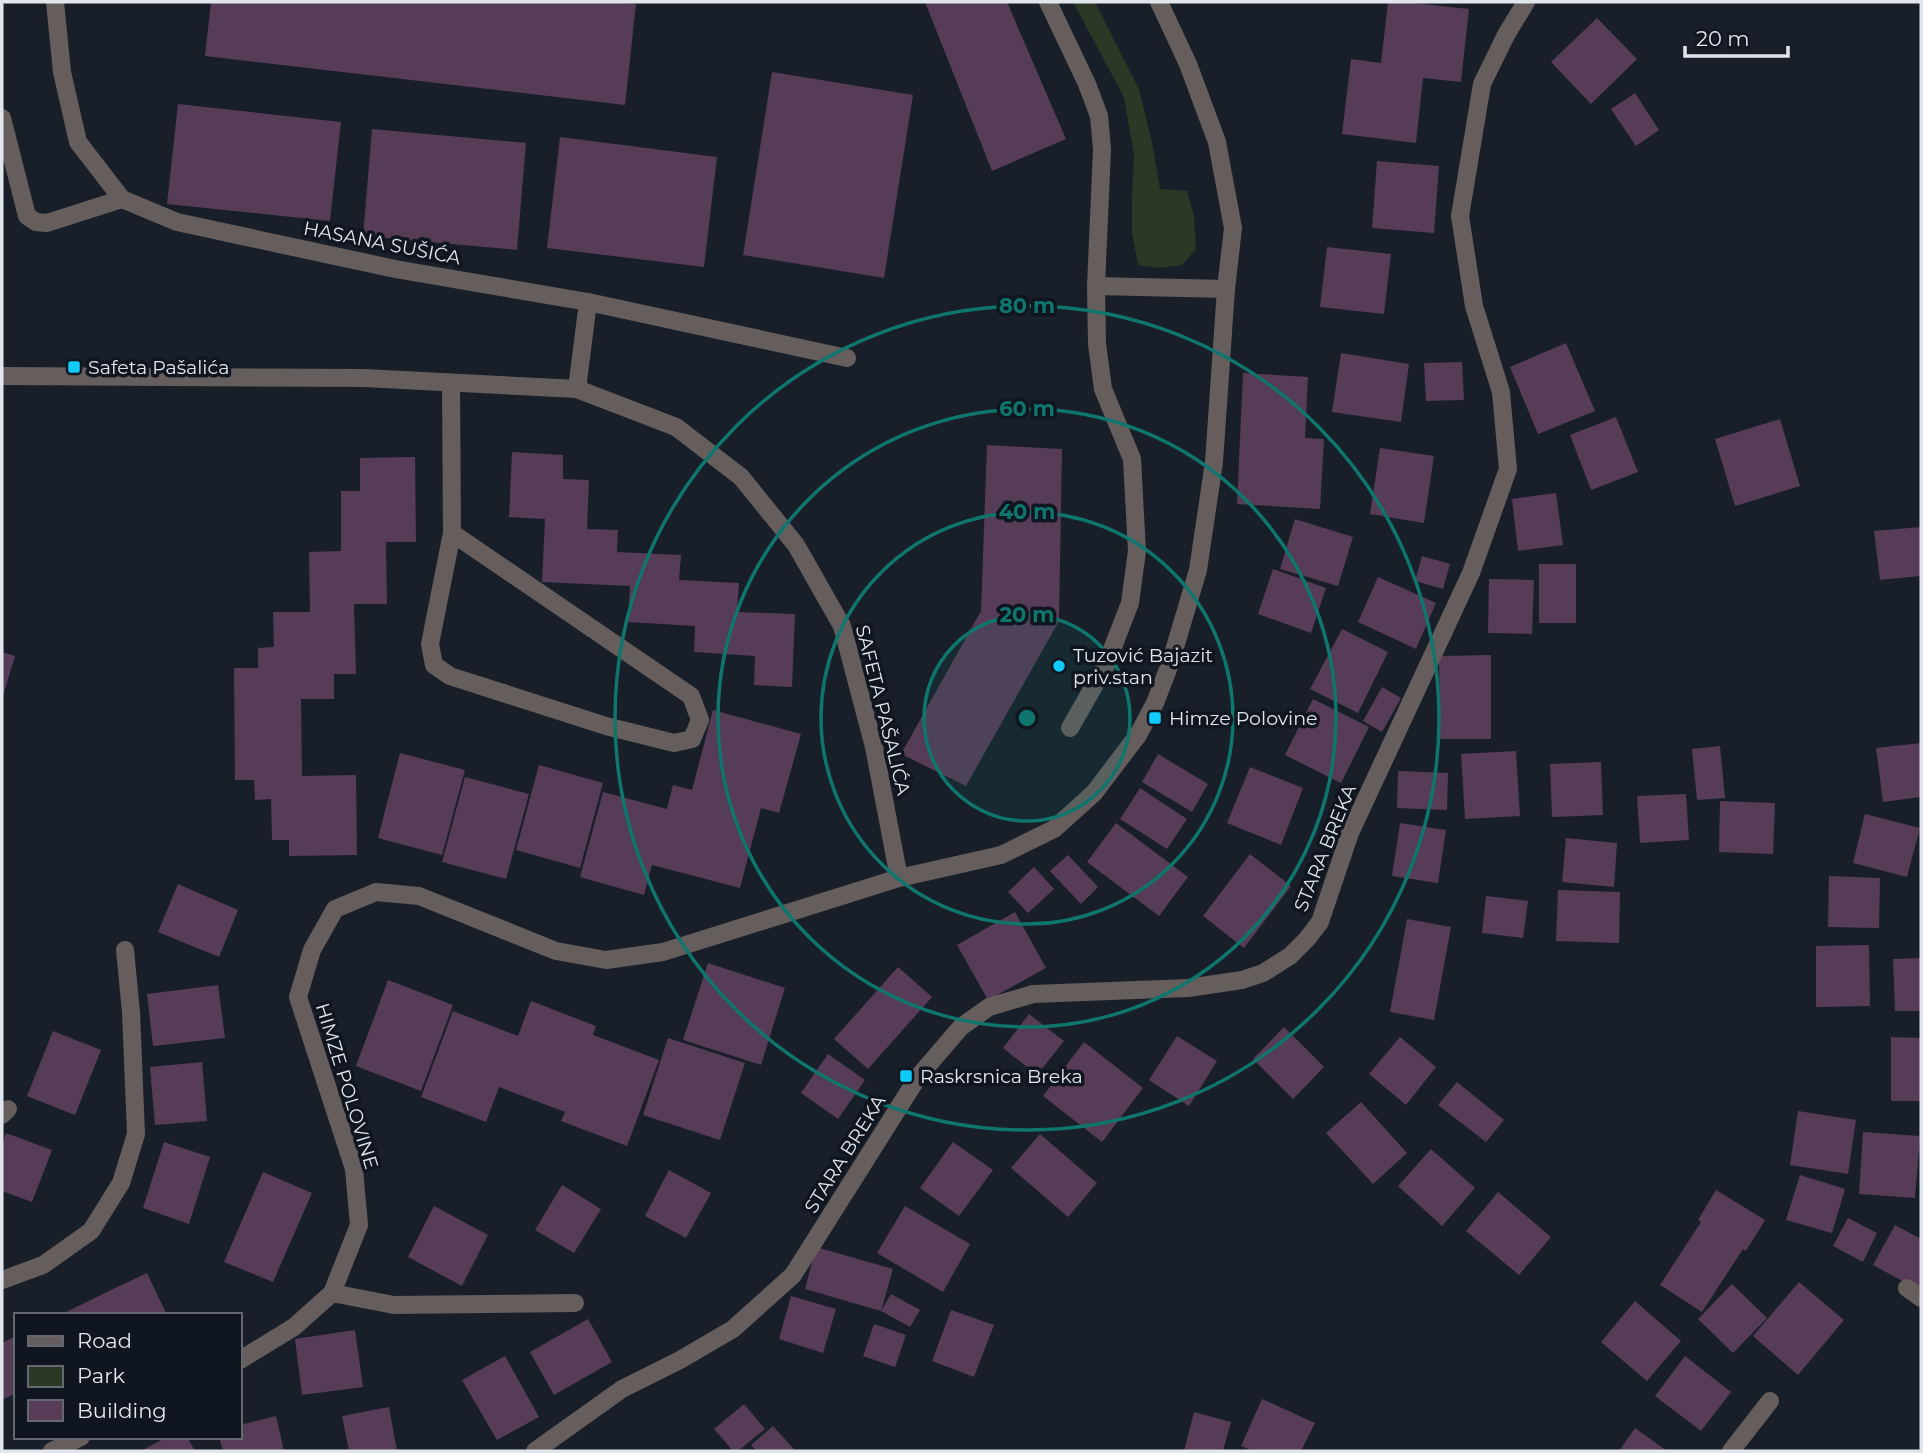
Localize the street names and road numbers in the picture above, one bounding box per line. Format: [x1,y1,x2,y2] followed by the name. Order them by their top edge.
[302,217,463,270] street label: HASANA SUŠIĆA
[851,623,915,798] street label: SAFETA PAŠALIĆA
[1289,781,1361,915] street label: STARA BREKA
[311,1000,383,1172] street label: HIMZE POLOVINE
[799,1090,891,1217] street label: STARA BREKA

